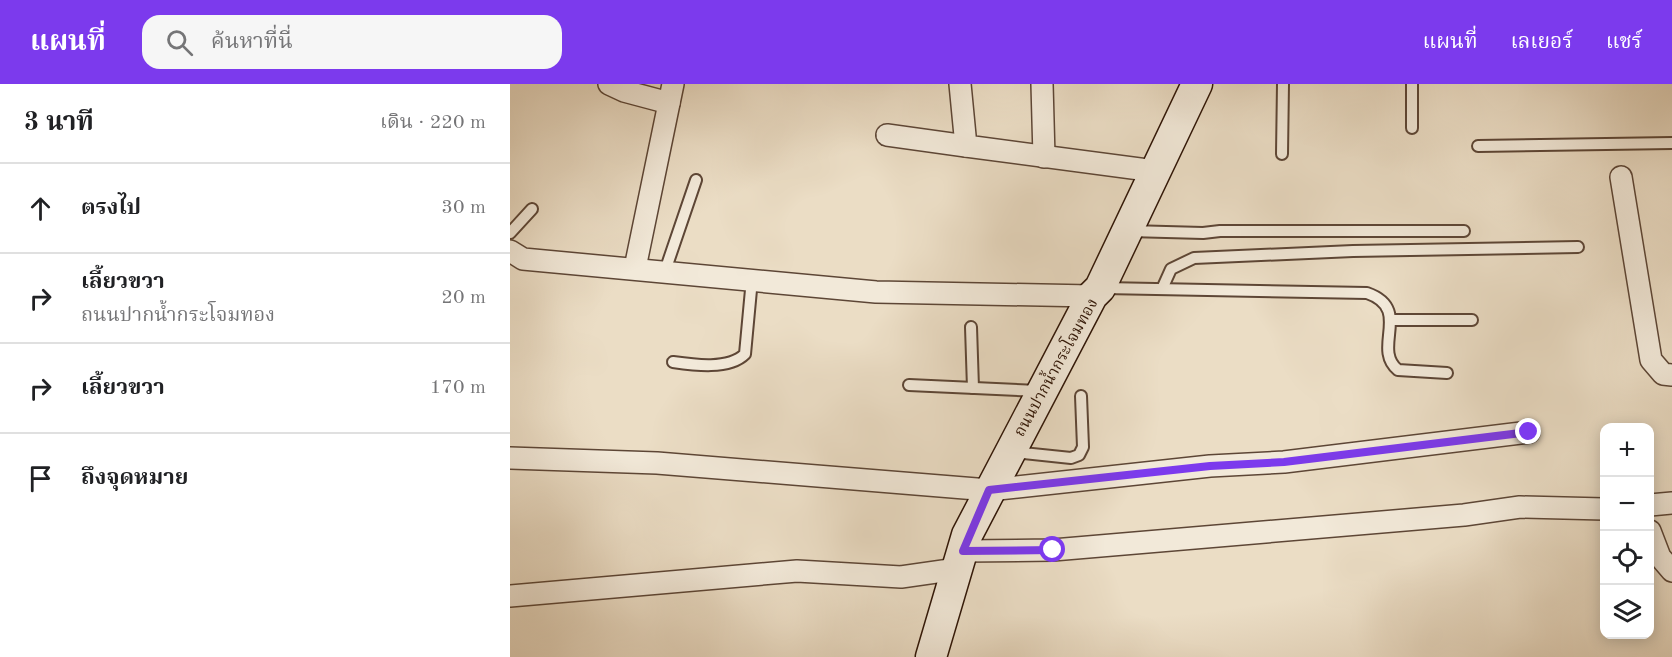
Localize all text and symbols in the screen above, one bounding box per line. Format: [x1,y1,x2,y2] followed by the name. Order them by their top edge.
[142,15,562,69] search box
[163,26,196,59] icon: search
[30,29,106,57] text: แผนที่
[211,31,293,53] text: ค้นหาที่นี่
[1423,32,1478,53] text: แผนที่
[1511,32,1573,53] text: เลเยอร์
[1606,32,1642,53] text: แชร์
[24,110,94,136] text: 3 นาที
[380,113,486,133] text: เดิน · 220 m
[24,192,57,225] icon: ahead
[81,197,141,219] text: ตรงไป
[441,198,486,218] text: 30 m
[81,271,165,293] text: เลี้ยวขวา
[24,282,57,315] icon: right
[441,288,486,308] text: 20 m
[1008,294,1101,440] street label: ถนนปากน้ำกระโจมทอง
[81,306,275,326] text: ถนนปากน้ำกระโจมทอง
[24,372,57,405] icon: right
[81,377,165,399] text: เลี้ยวขวา
[430,378,486,398] text: 170 m
[1515,418,1541,444] route end
[1600,423,1654,639] map controls
[1600,423,1654,477] button: +
[24,462,57,495] icon: arrive
[81,467,188,489] text: ถึงจุดหมาย
[1600,477,1654,531] button: −
[1600,531,1654,585] button: locate
[1039,536,1065,562] route start
[1600,585,1654,639] button: layers

